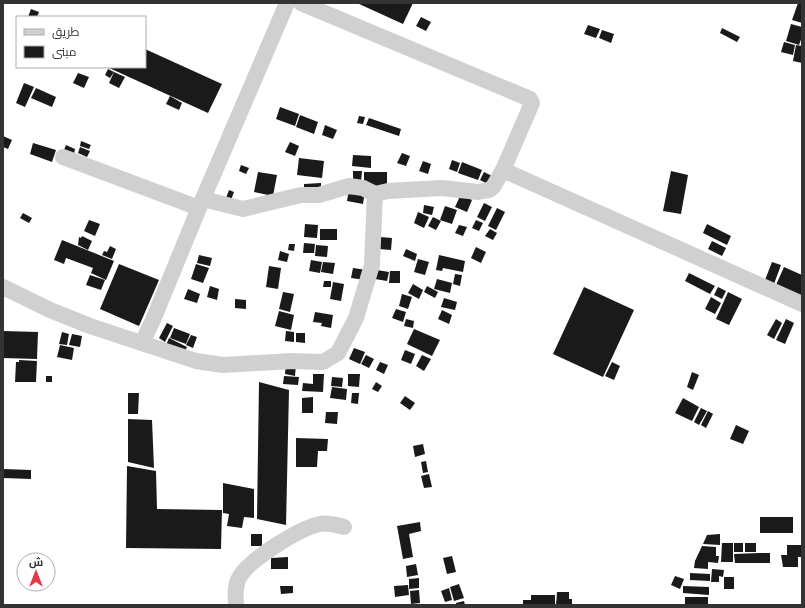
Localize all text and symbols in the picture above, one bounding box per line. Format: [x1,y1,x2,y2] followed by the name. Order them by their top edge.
[16,16,146,68] legend
[52,24,80,40] text: طريق
[52,44,77,60] text: مبنى
[16,552,56,592] north arrow
[29,555,43,569] text: ش

